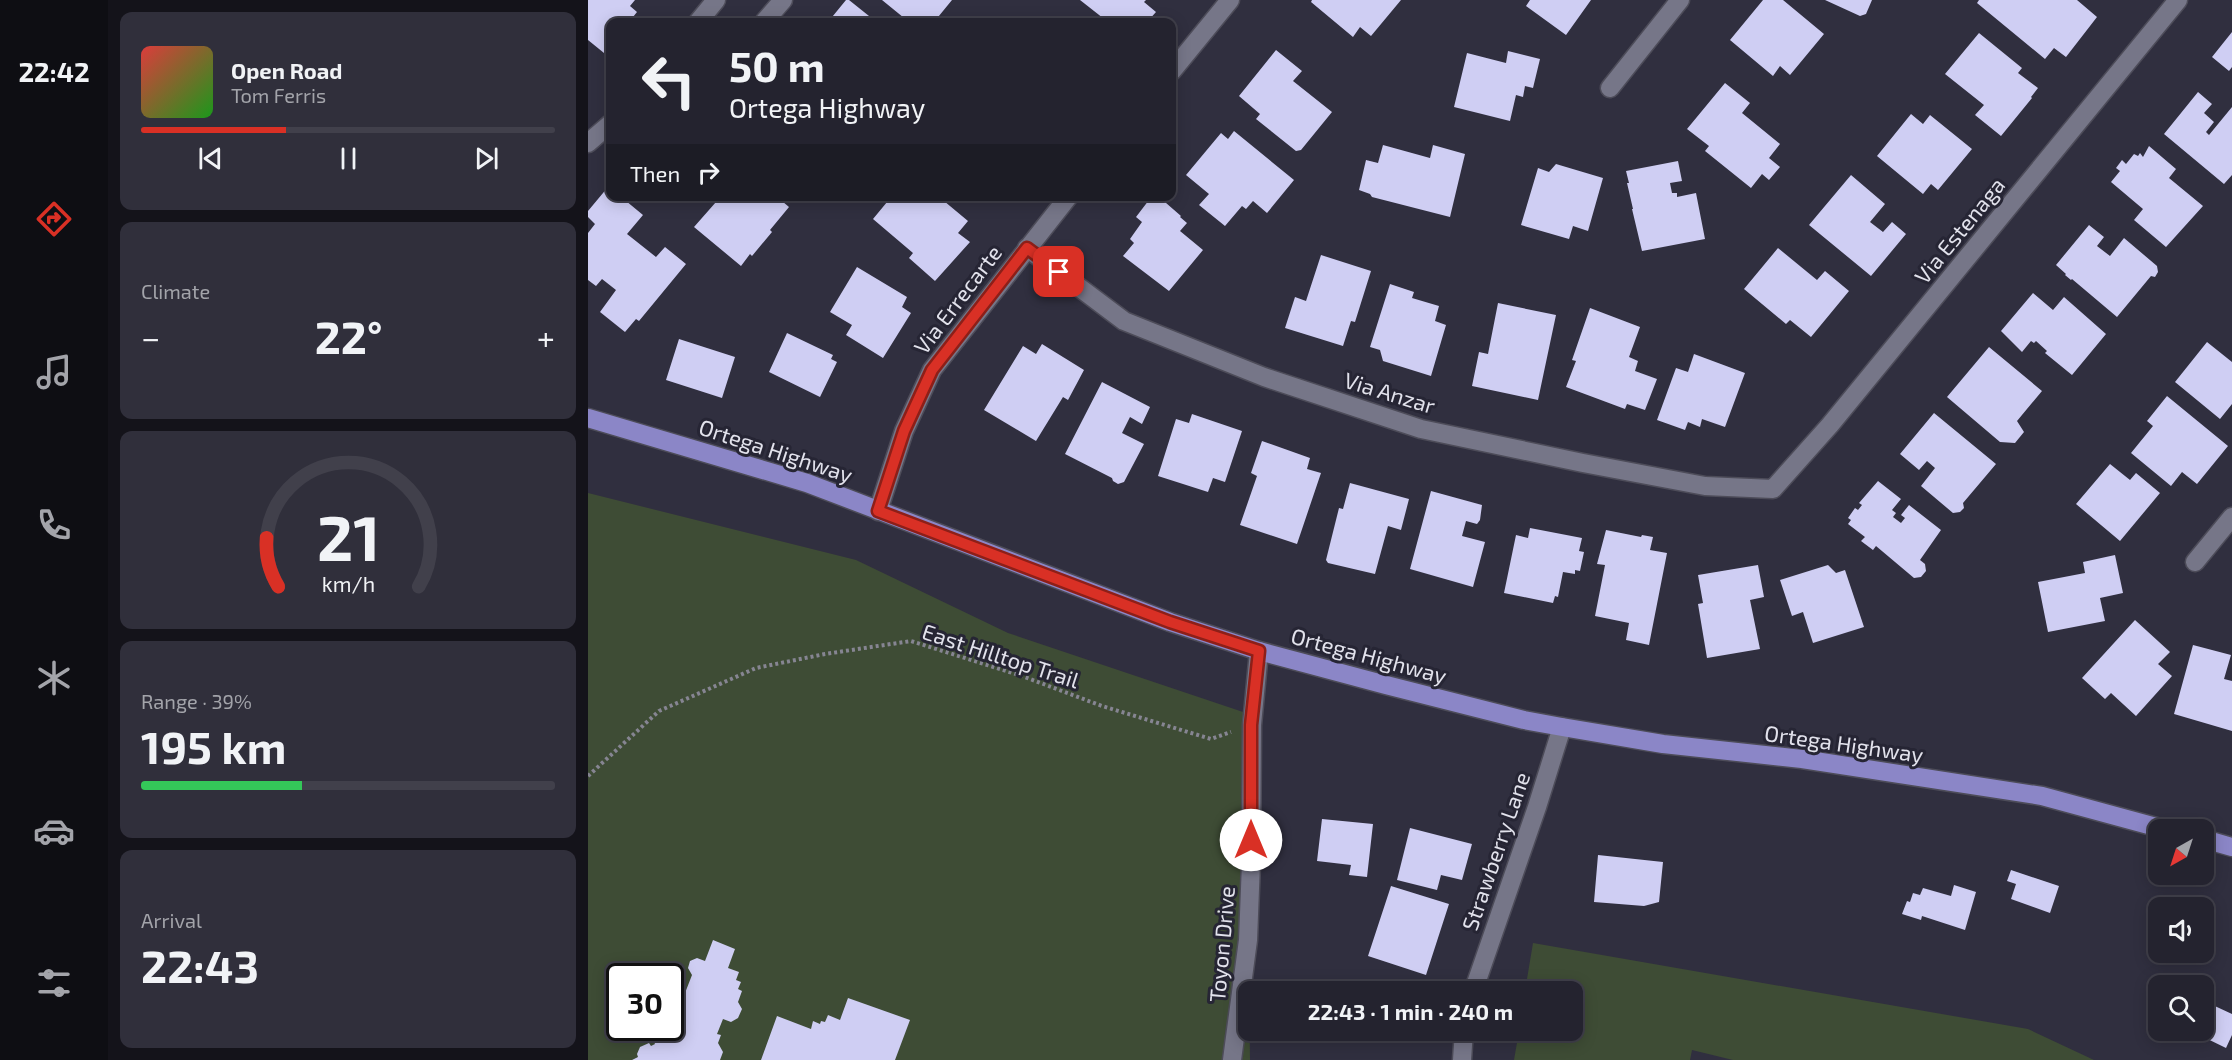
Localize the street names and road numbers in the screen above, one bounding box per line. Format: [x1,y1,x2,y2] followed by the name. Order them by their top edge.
[1908,172,2010,288] street label: Via Estenaga
[908,240,1006,358] street label: Via Errecarte
[1341,366,1439,418] street label: Via Anzar
[696,413,856,487] street label: Ortega Highway
[919,617,1083,693] street label: East Hilltop Trail
[1288,622,1450,688] street label: Ortega Highway
[1763,719,1925,767] street label: Ortega Highway
[1456,768,1534,934] street label: Strawberry Lane
[1203,885,1239,1003] street label: Toyon Drive

